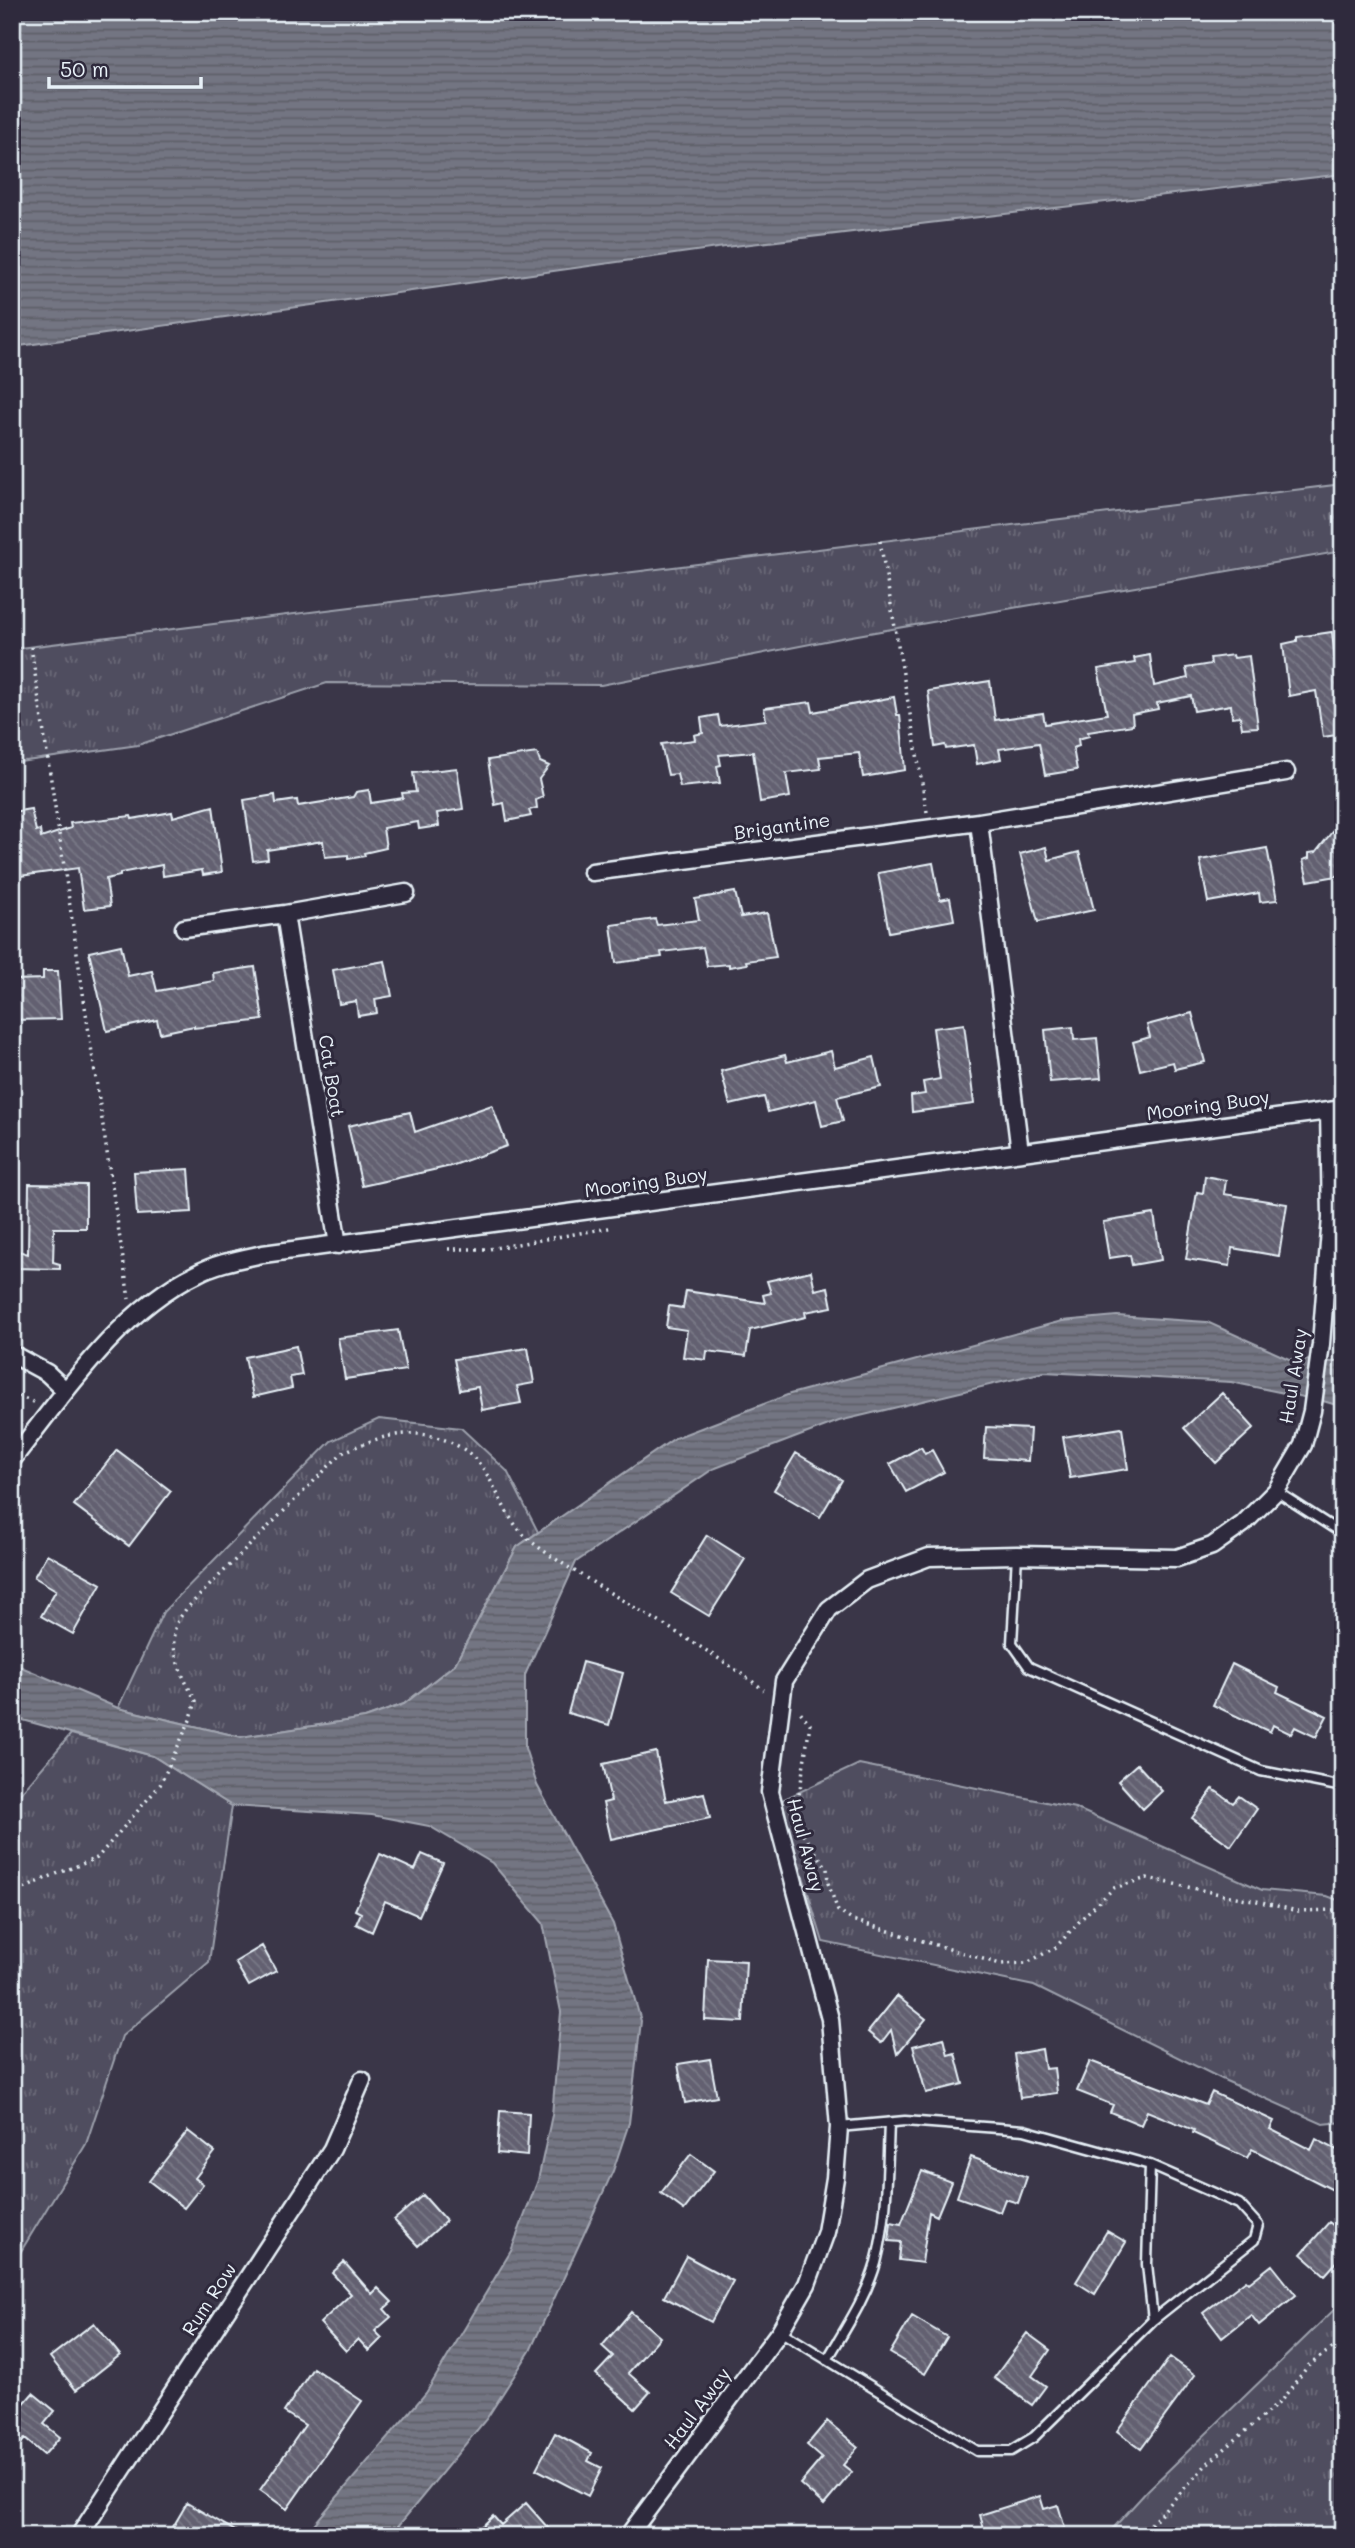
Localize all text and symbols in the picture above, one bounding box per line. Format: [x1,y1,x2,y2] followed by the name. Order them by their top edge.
[49,46,201,90] scale bar
[60,55,109,82] text: 50 m
[732,806,832,845] street label: Brigantine
[314,1033,351,1119] street label: Cat Boat
[1145,1083,1271,1126] street label: Mooring Buoy
[583,1160,709,1203] street label: Mooring Buoy
[1273,1326,1312,1425] street label: Haul Away
[782,1795,831,1895] street label: Haul Away
[176,2258,241,2340] street label: Rum Row
[658,2362,736,2454] street label: Haul Away

